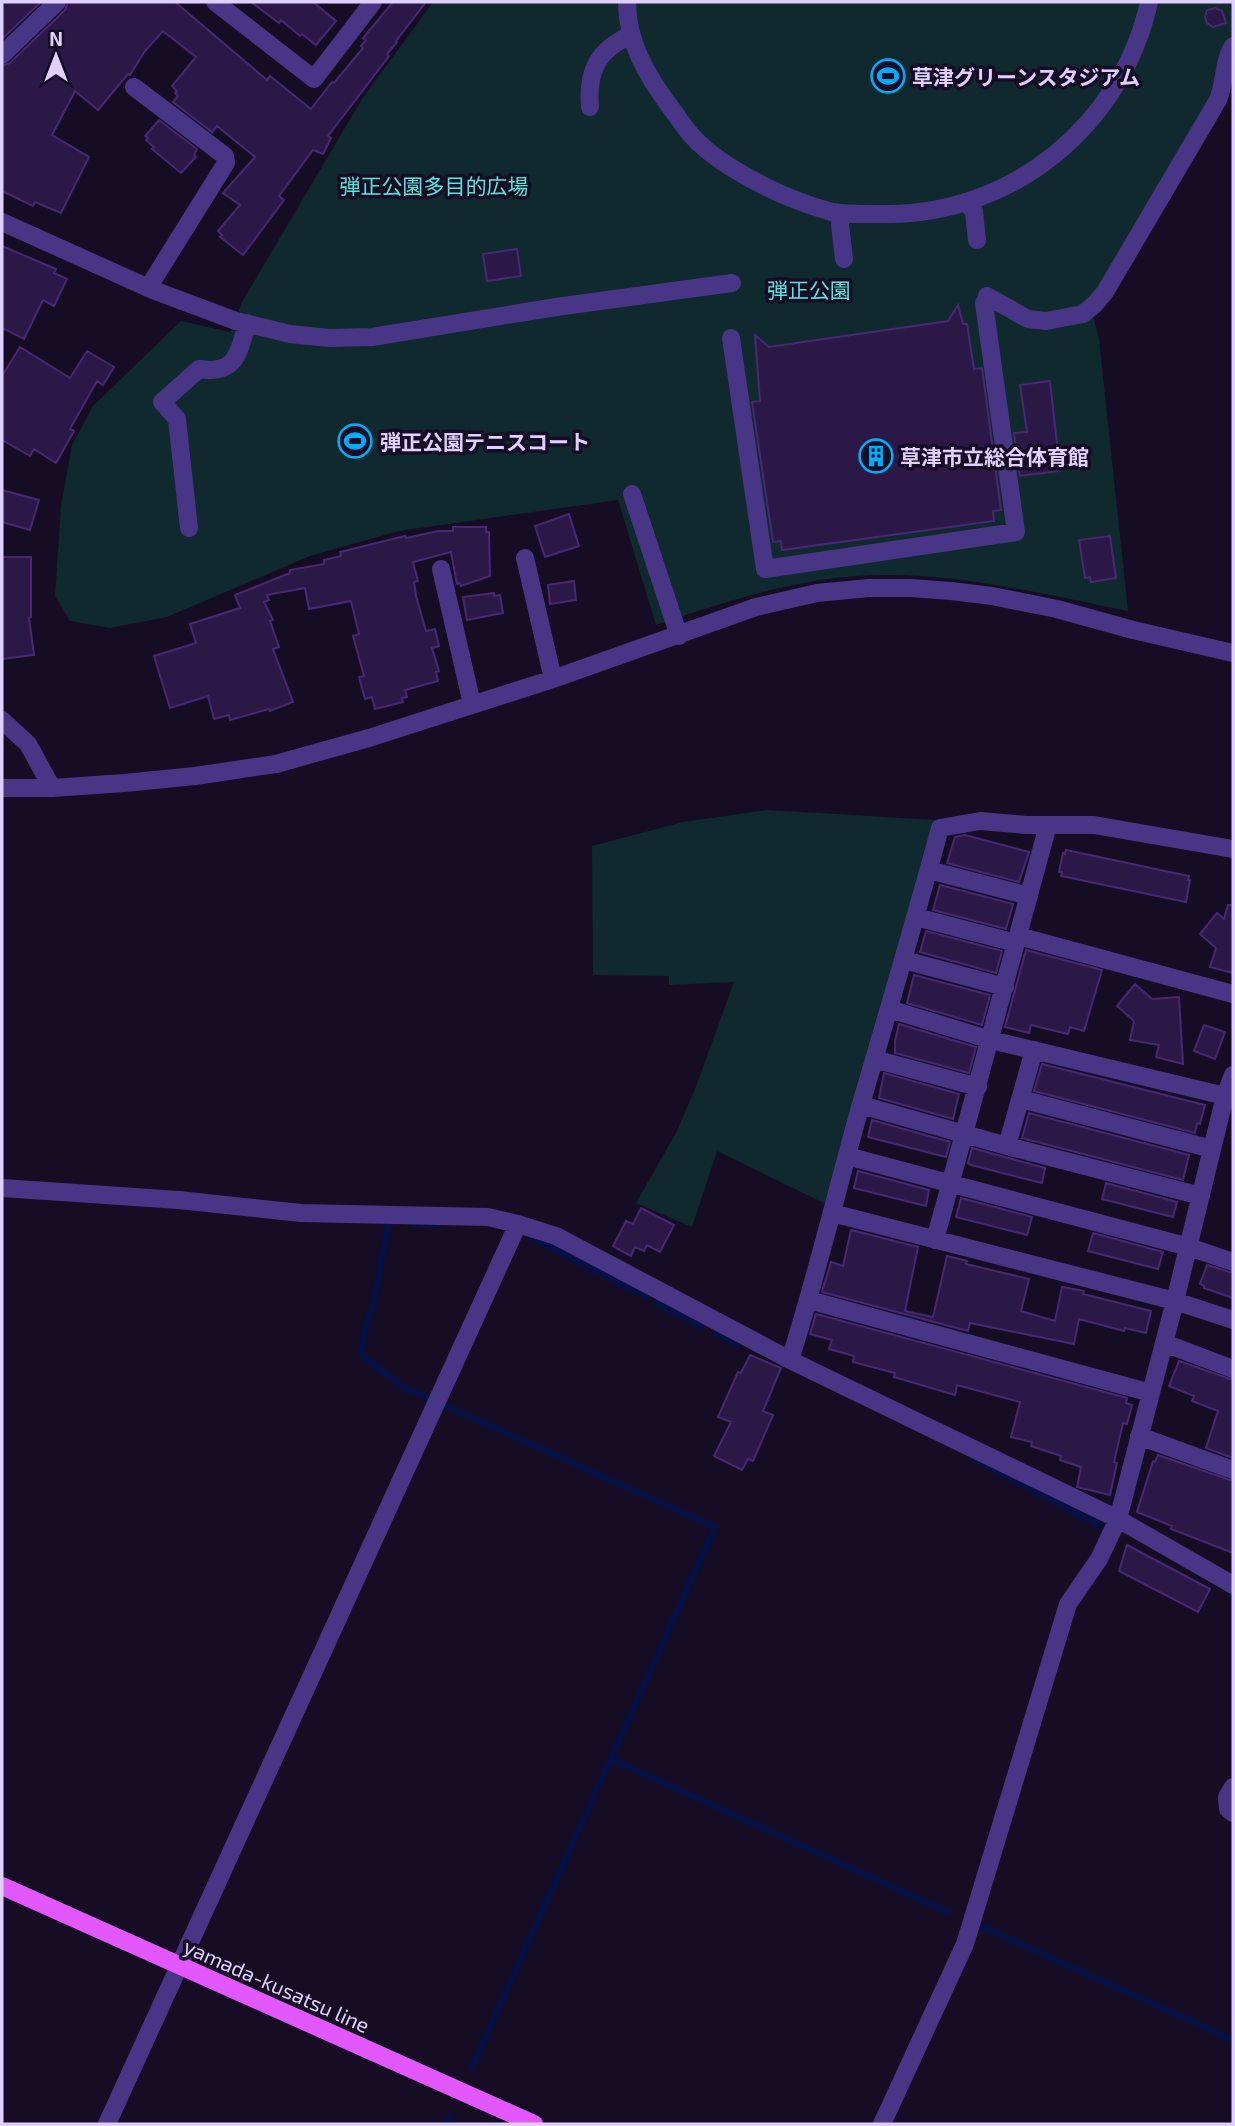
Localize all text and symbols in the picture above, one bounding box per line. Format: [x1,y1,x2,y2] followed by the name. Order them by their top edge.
[21,21,91,91] north arrow
[49,27,63,50] text: N
[869,57,907,95] sports icon: 草津グリーンスタジアム
[912,64,1140,89] place label: 草津グリーンスタジアム
[340,173,529,198] park label: 弾正公園多目的広場
[767,277,851,302] park label: 弾正公園
[336,422,374,460] sports icon: 弾正公園テニスコート
[380,429,590,454] place label: 弾正公園テニスコート
[857,437,895,475] building icon: 草津市立総合体育館
[900,444,1089,469] place label: 草津市立総合体育館
[180,1933,374,2037] street label: yamada-kusatsu line

